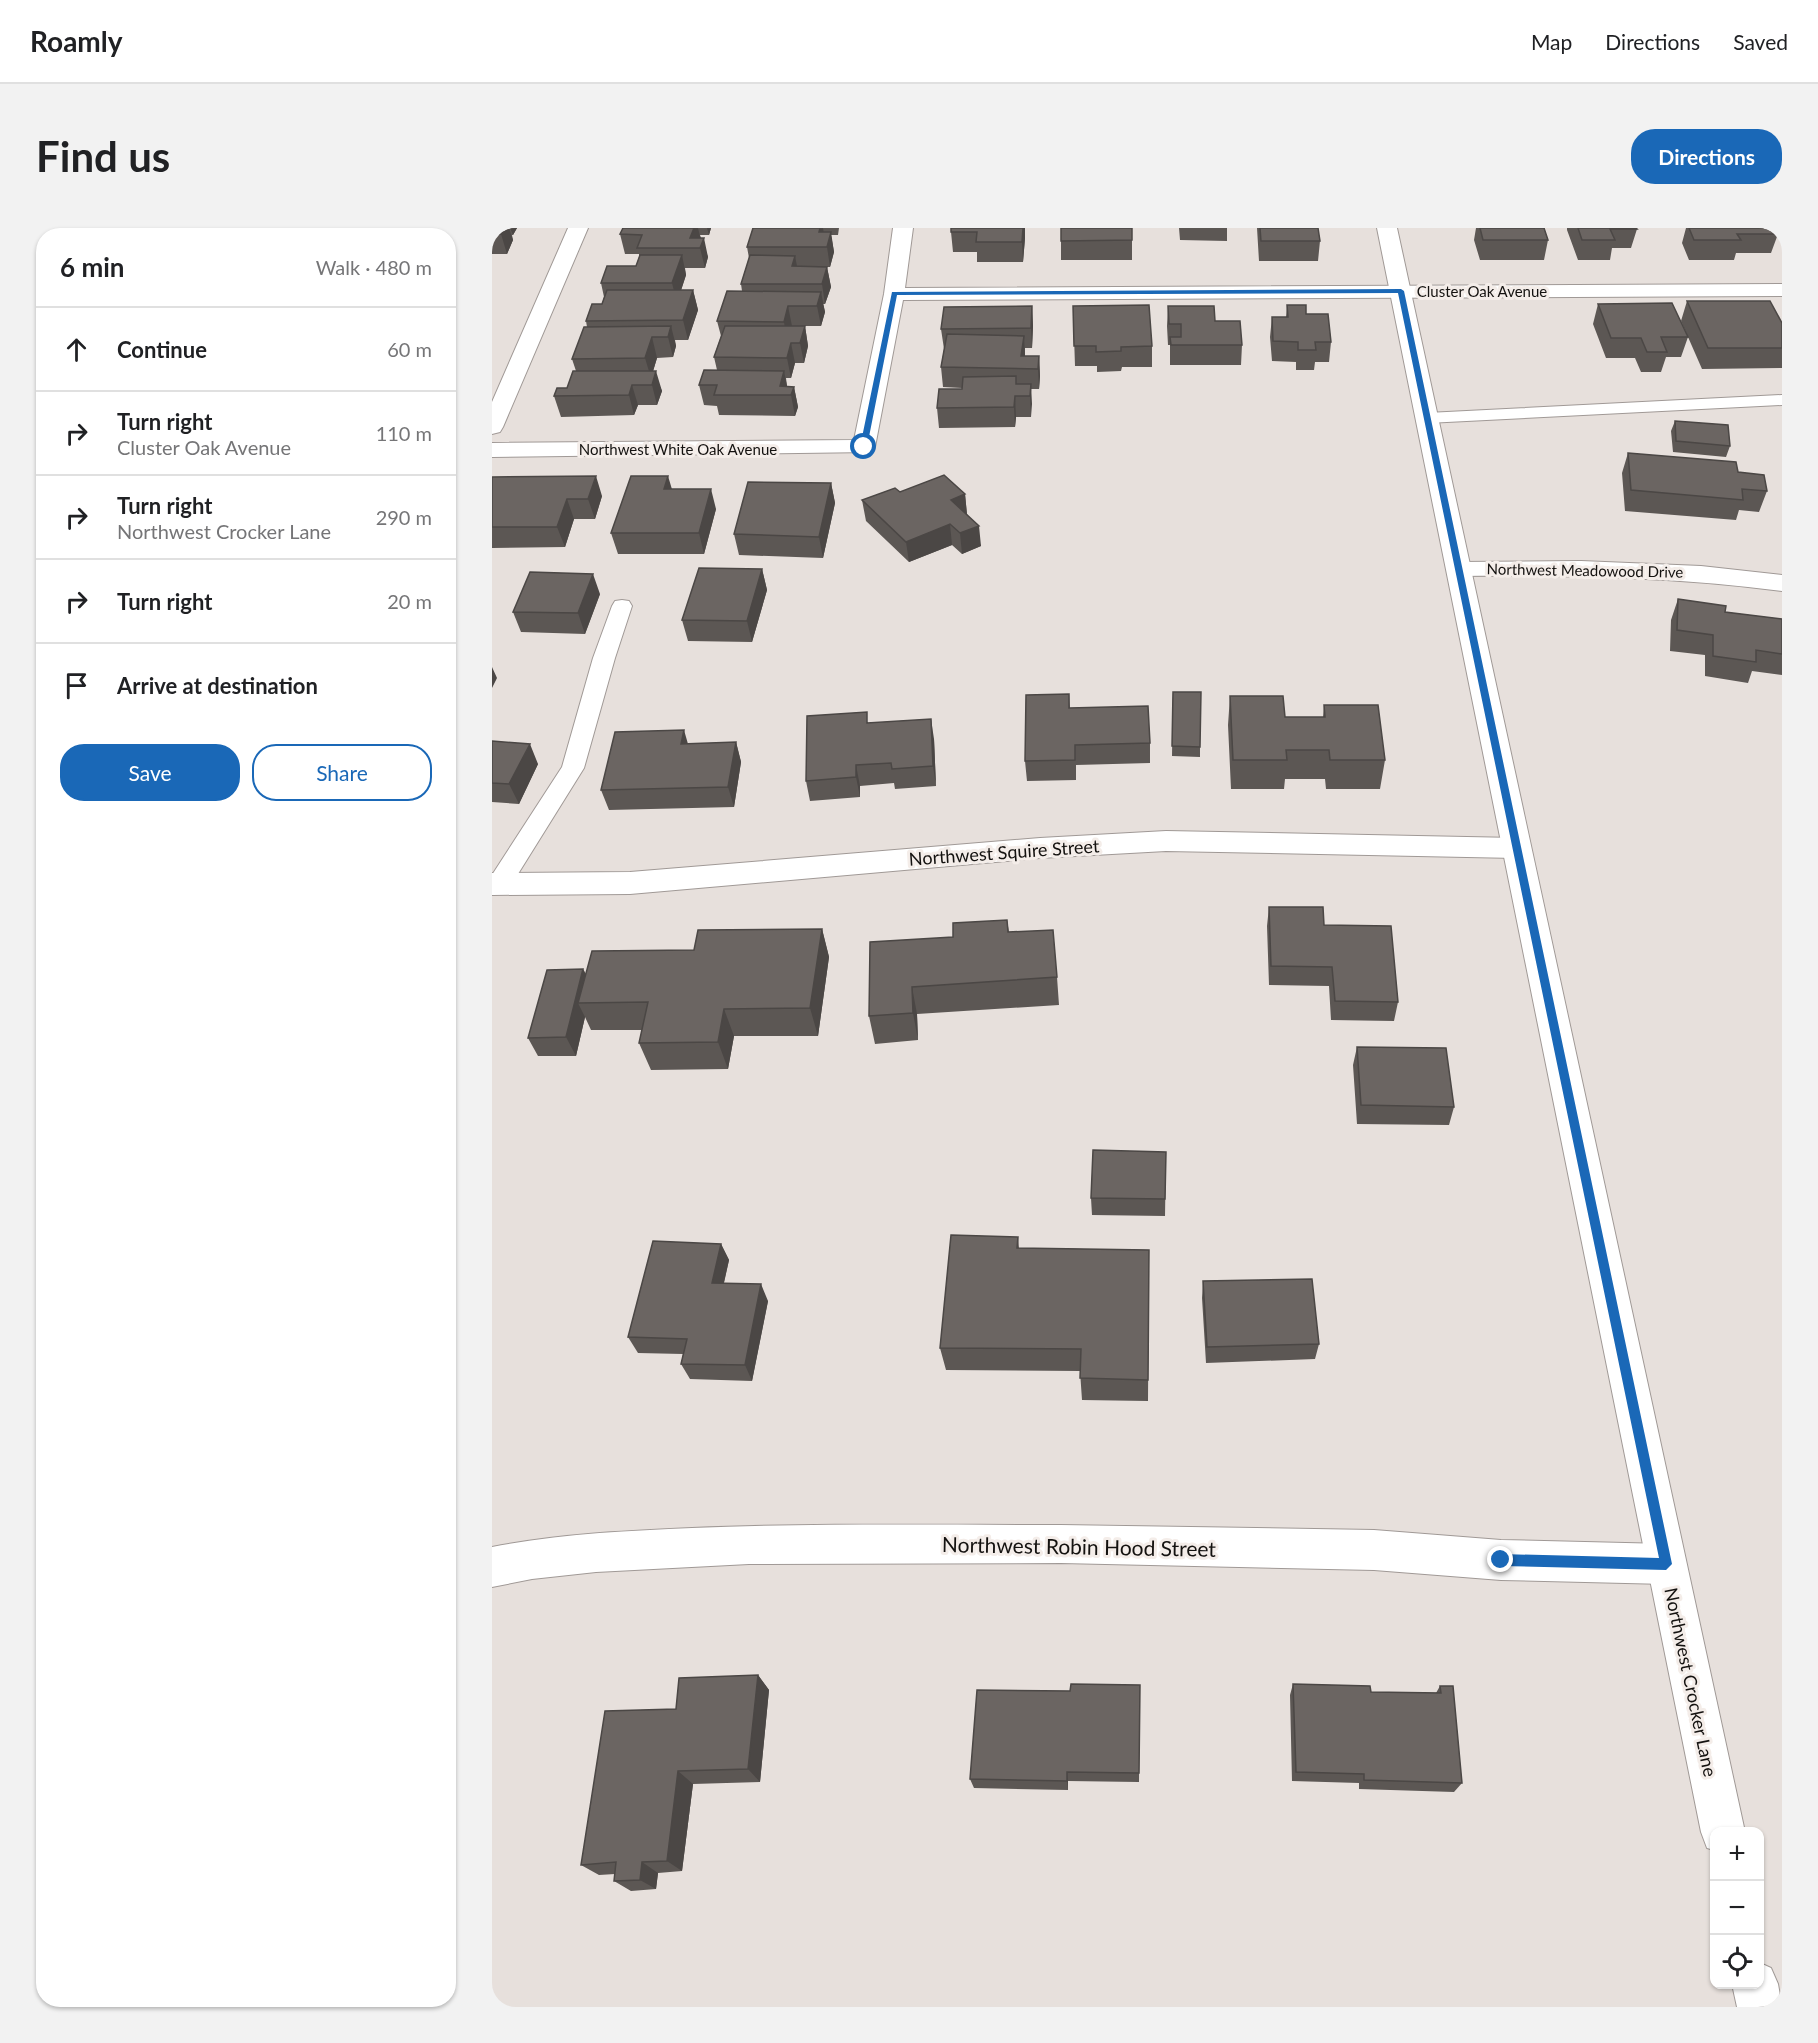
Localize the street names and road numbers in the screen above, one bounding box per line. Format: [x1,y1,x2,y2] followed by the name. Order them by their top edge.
[1417,282,1547,300] street label: Cluster Oak Avenue
[579,440,777,458] street label: Northwest White Oak Avenue
[1486,559,1684,581] street label: Northwest Meadowood Drive
[908,834,1101,870] street label: Northwest Squire Street
[942,1531,1217,1561] street label: Northwest Robin Hood Street
[1660,1585,1722,1779] street label: Northwest Crocker Lane

